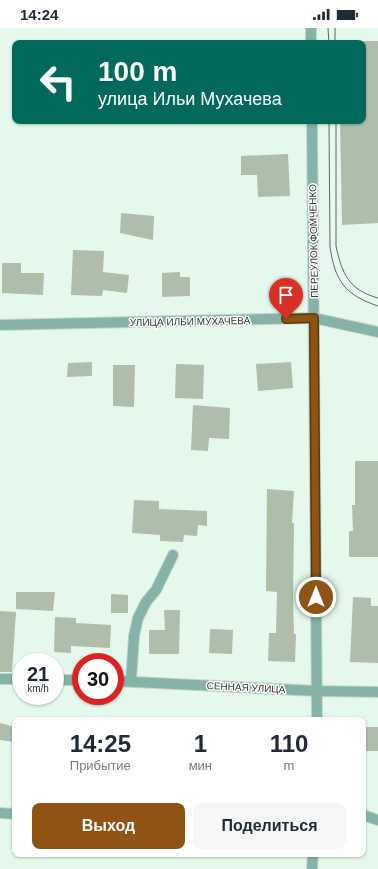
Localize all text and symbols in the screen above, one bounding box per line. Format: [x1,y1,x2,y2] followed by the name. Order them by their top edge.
[20,6,58,23] text: 14:24
[32,56,84,108] icon: left
[98,56,177,87] text: 100 m
[98,89,282,109] text: улица Ильи Мухачева
[307,184,320,298] street label: ПЕРЕУЛОК ФОМЧЕНКО
[269,278,303,319] pin
[275,284,297,306] icon: arrive
[130,315,251,328] street label: УЛИЦА ИЛЬИ МУХАЧЕВА
[295,576,337,618] position arrow
[72,653,124,705] speed limit sign: 30
[27,663,49,685] text: 21
[206,680,286,695] street label: СЕННАЯ УЛИЦА
[27,683,49,694] text: km/h
[70,730,131,757] text: 14:25
[194,730,207,757] text: 1
[270,730,308,757] text: 110
[70,758,131,773] text: Прибытие
[189,758,212,773] text: мин
[284,758,294,773] text: m
[32,803,185,849] button: Выход
[193,803,346,849] button: Поделиться

